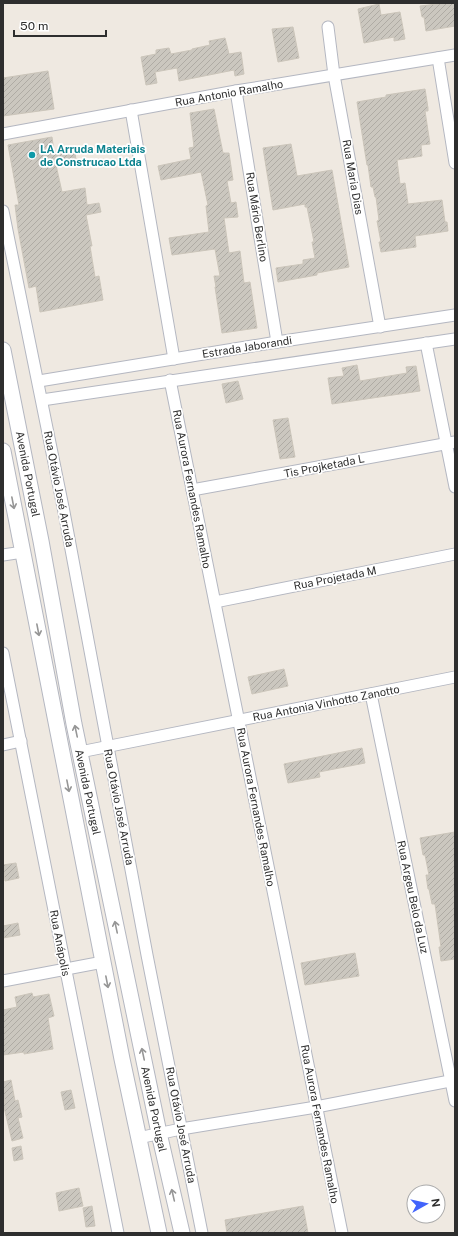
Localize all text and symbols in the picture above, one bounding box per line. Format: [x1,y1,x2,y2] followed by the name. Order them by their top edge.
[14,12,106,38] scale bar
[20,19,48,33] text: 50 m
[174,78,284,108] street label: Rua Antonio Ramalho
[340,139,366,216] street label: Rua Maria Dias
[40,143,145,168] place label: LA Arruda Materiais de Construcao Ltda
[27,150,37,160] marker: LA Arruda Materiais de Construcao Ltda
[244,171,270,263] street label: Rua Mário Berlino
[201,334,293,360] street label: Estrada Jaborandi
[171,409,213,569] street label: Rua Aurora Fernandes Ramalho
[14,430,42,518] street label: Avenida Portugal
[42,430,76,548] street label: Rua Otávio José Arruda
[283,452,365,480] street label: Tis Projketada L
[9,496,17,509] one-way arrow
[293,564,377,592] street label: Rua Projetada M
[34,624,42,637] one-way arrow
[252,683,400,723] street label: Rua Antonia Vinhotto Zanotto
[71,725,79,738] one-way arrow
[235,727,277,887] street label: Rua Aurora Fernandes Ramalho
[73,748,103,836] street label: Avenida Portugal
[102,748,136,866] street label: Rua Otávio José Arruda
[65,779,73,792] one-way arrow
[395,839,431,955] street label: Rua Argeu Belo da Luz
[48,909,72,977] street label: Rua Anápolis
[112,921,120,934] one-way arrow
[103,975,111,988] one-way arrow
[299,1044,341,1204] street label: Rua Aurora Fernandes Ramalho
[138,1048,146,1061] one-way arrow
[139,1065,169,1153] street label: Avenida Portugal
[164,1066,198,1184] street label: Rua Otávio José Arruda
[406,1184,446,1224] north arrow
[169,1189,177,1202] one-way arrow
[429,1198,442,1208] text: N

